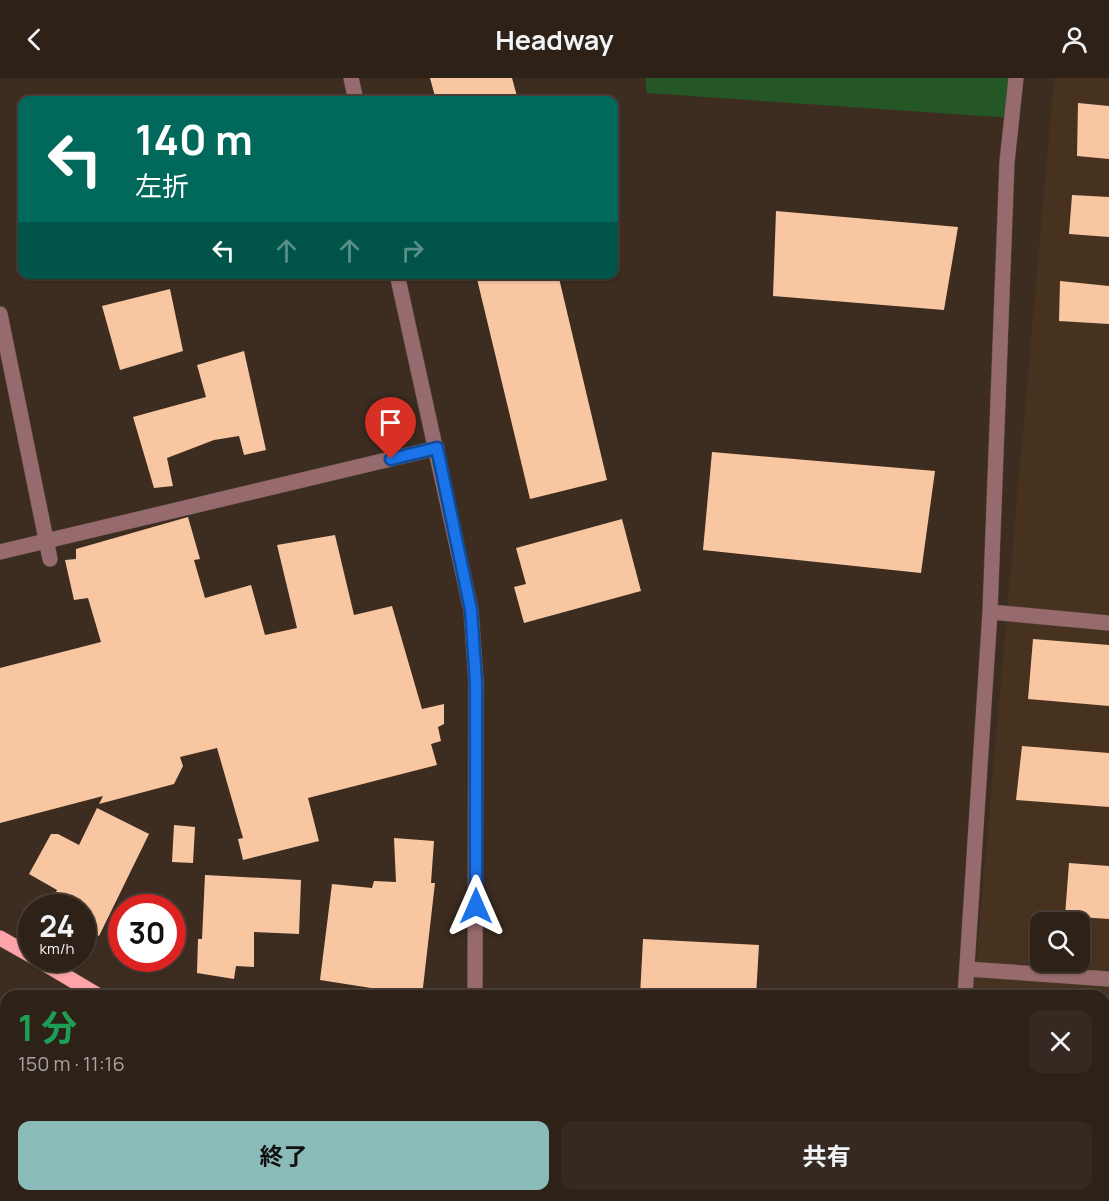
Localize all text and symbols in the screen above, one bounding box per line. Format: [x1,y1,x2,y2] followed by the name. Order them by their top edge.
[495,21,614,58] text: Headway
[18,23,51,56] icon: back
[1058,23,1091,56] icon: person
[135,110,253,168] text: 140 m
[36,120,114,198] icon: left
[135,167,189,204] text: 左折
[207,234,240,267] icon: left
[270,234,303,267] icon: ahead
[333,234,366,267] icon: ahead
[396,234,429,267] icon: right
[365,397,416,459] pin
[374,406,407,439] icon: arrive
[444,874,508,938] position arrow
[108,894,186,972] speed limit sign: 30
[39,905,75,946] text: 24
[1030,912,1090,972] map controls
[1030,912,1090,972] button: search
[40,938,74,959] text: km/h
[18,1003,77,1052] text: 1 分
[1029,1010,1092,1073] button: close
[18,1050,125,1077] text: 150 m · 11:16
[18,1121,549,1190] button: 終了
[561,1121,1092,1190] button: 共有

